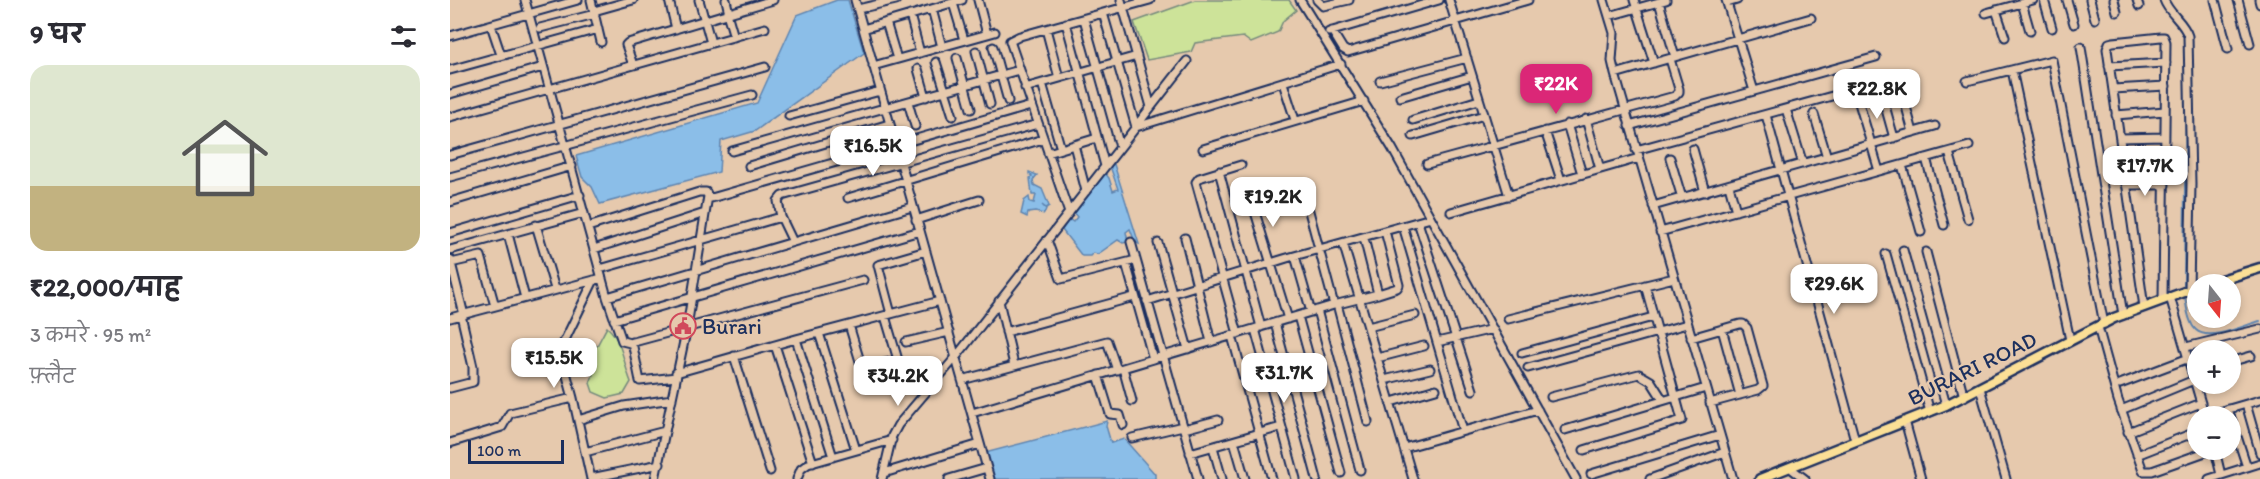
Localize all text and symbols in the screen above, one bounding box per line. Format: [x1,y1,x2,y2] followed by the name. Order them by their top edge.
[30,18,84,50] text: 9 घर
[387,20,420,53] icon: filters
[1520,64,1592,115] pin: ₹22K
[1828,69,1926,120] pin: ₹22.8K
[1534,71,1578,95] text: ₹22K
[1847,76,1907,100] text: ₹22.8K
[171,104,279,212] icon: home
[824,126,922,177] pin: ₹16.5K
[844,133,902,157] text: ₹16.5K
[2096,146,2194,197] pin: ₹17.7K
[2117,153,2173,177] text: ₹17.7K
[1224,177,1322,228] pin: ₹19.2K
[1244,184,1302,208] text: ₹19.2K
[1785,264,1883,315] pin: ₹29.6K
[30,271,181,303] text: ₹22,000/माह
[1804,271,1864,295] text: ₹29.6K
[2187,274,2241,328] north arrow
[2187,274,2241,460] map controls
[668,311,698,341] public building icon: Burari
[702,313,762,340] place label: Burari
[30,323,151,347] text: 3 कमरे · 95 m²
[1903,325,2041,411] street label: BURARI ROAD
[505,338,603,389] pin: ₹15.5K
[2187,340,2241,394] button: +
[525,345,583,369] text: ₹15.5K
[1235,353,1333,404] pin: ₹31.7K
[849,356,947,407] pin: ₹34.2K
[1255,360,1313,384] text: ₹31.7K
[868,363,928,387] text: ₹34.2K
[30,364,76,388] text: फ़्लैट
[2187,406,2241,460] button: −
[468,437,564,464] scale bar
[477,441,521,460] text: 100 m

